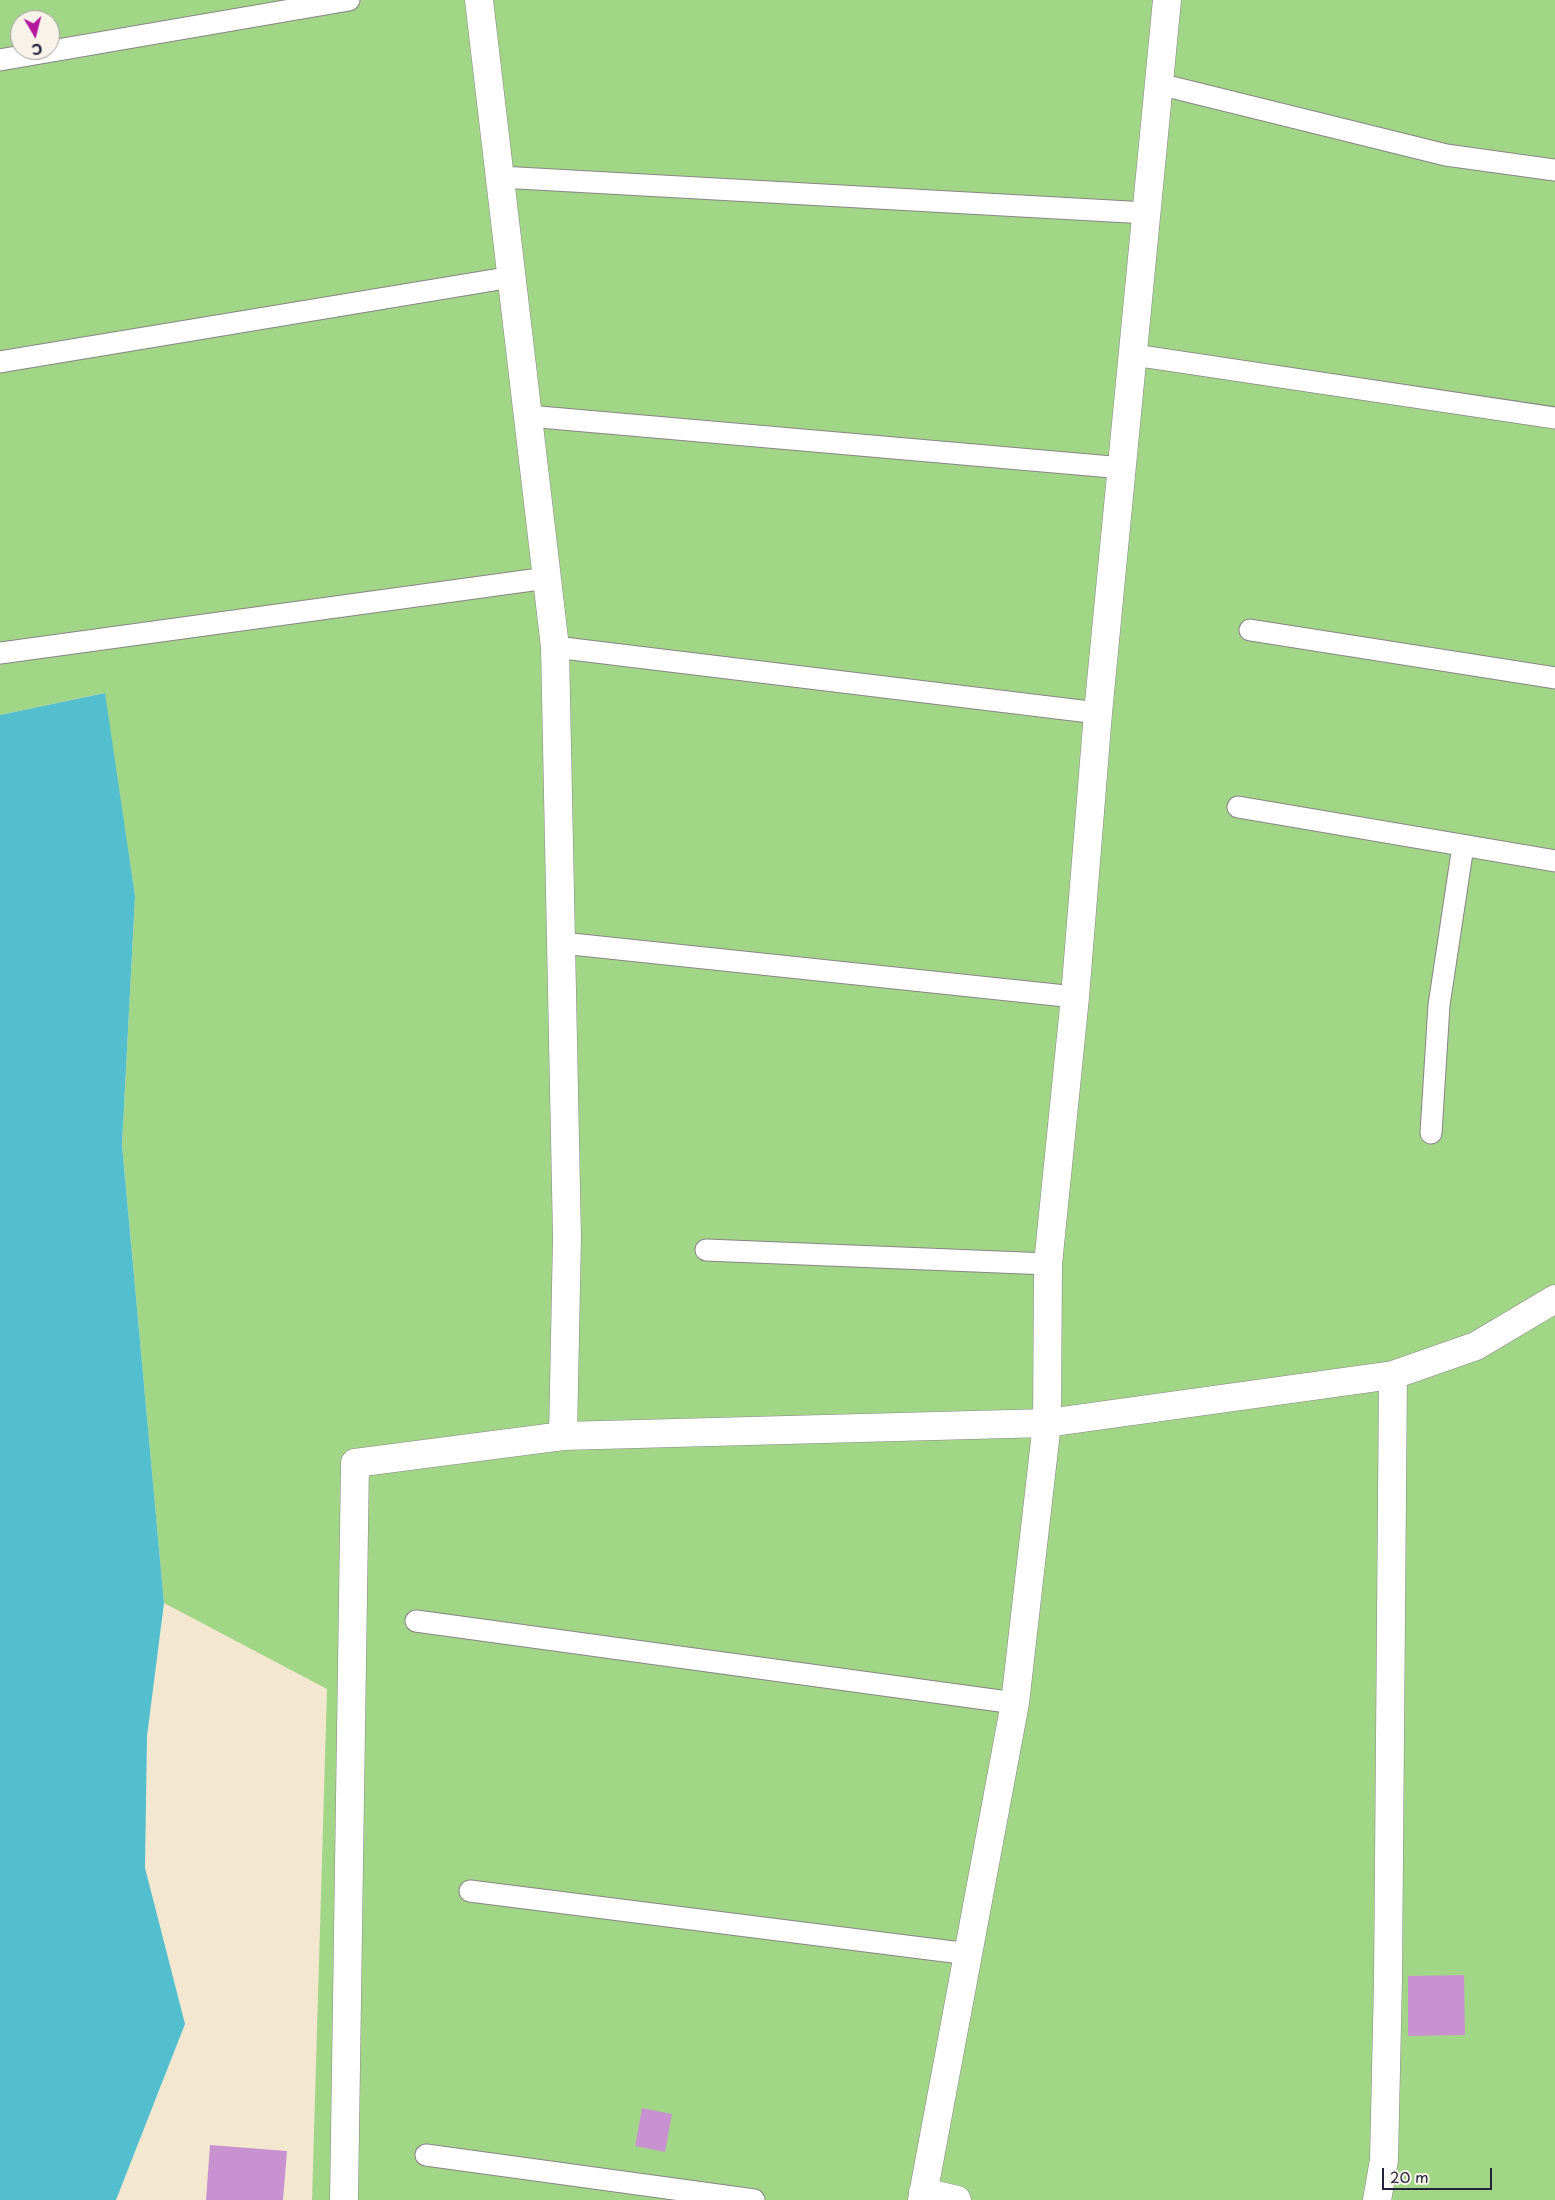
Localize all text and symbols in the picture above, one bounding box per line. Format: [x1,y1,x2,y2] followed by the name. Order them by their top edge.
[10,10,60,60] north arrow
[30,38,44,60] text: С
[1385,2158,1495,2190] scale bar
[1390,2165,1429,2188] text: 20 m

